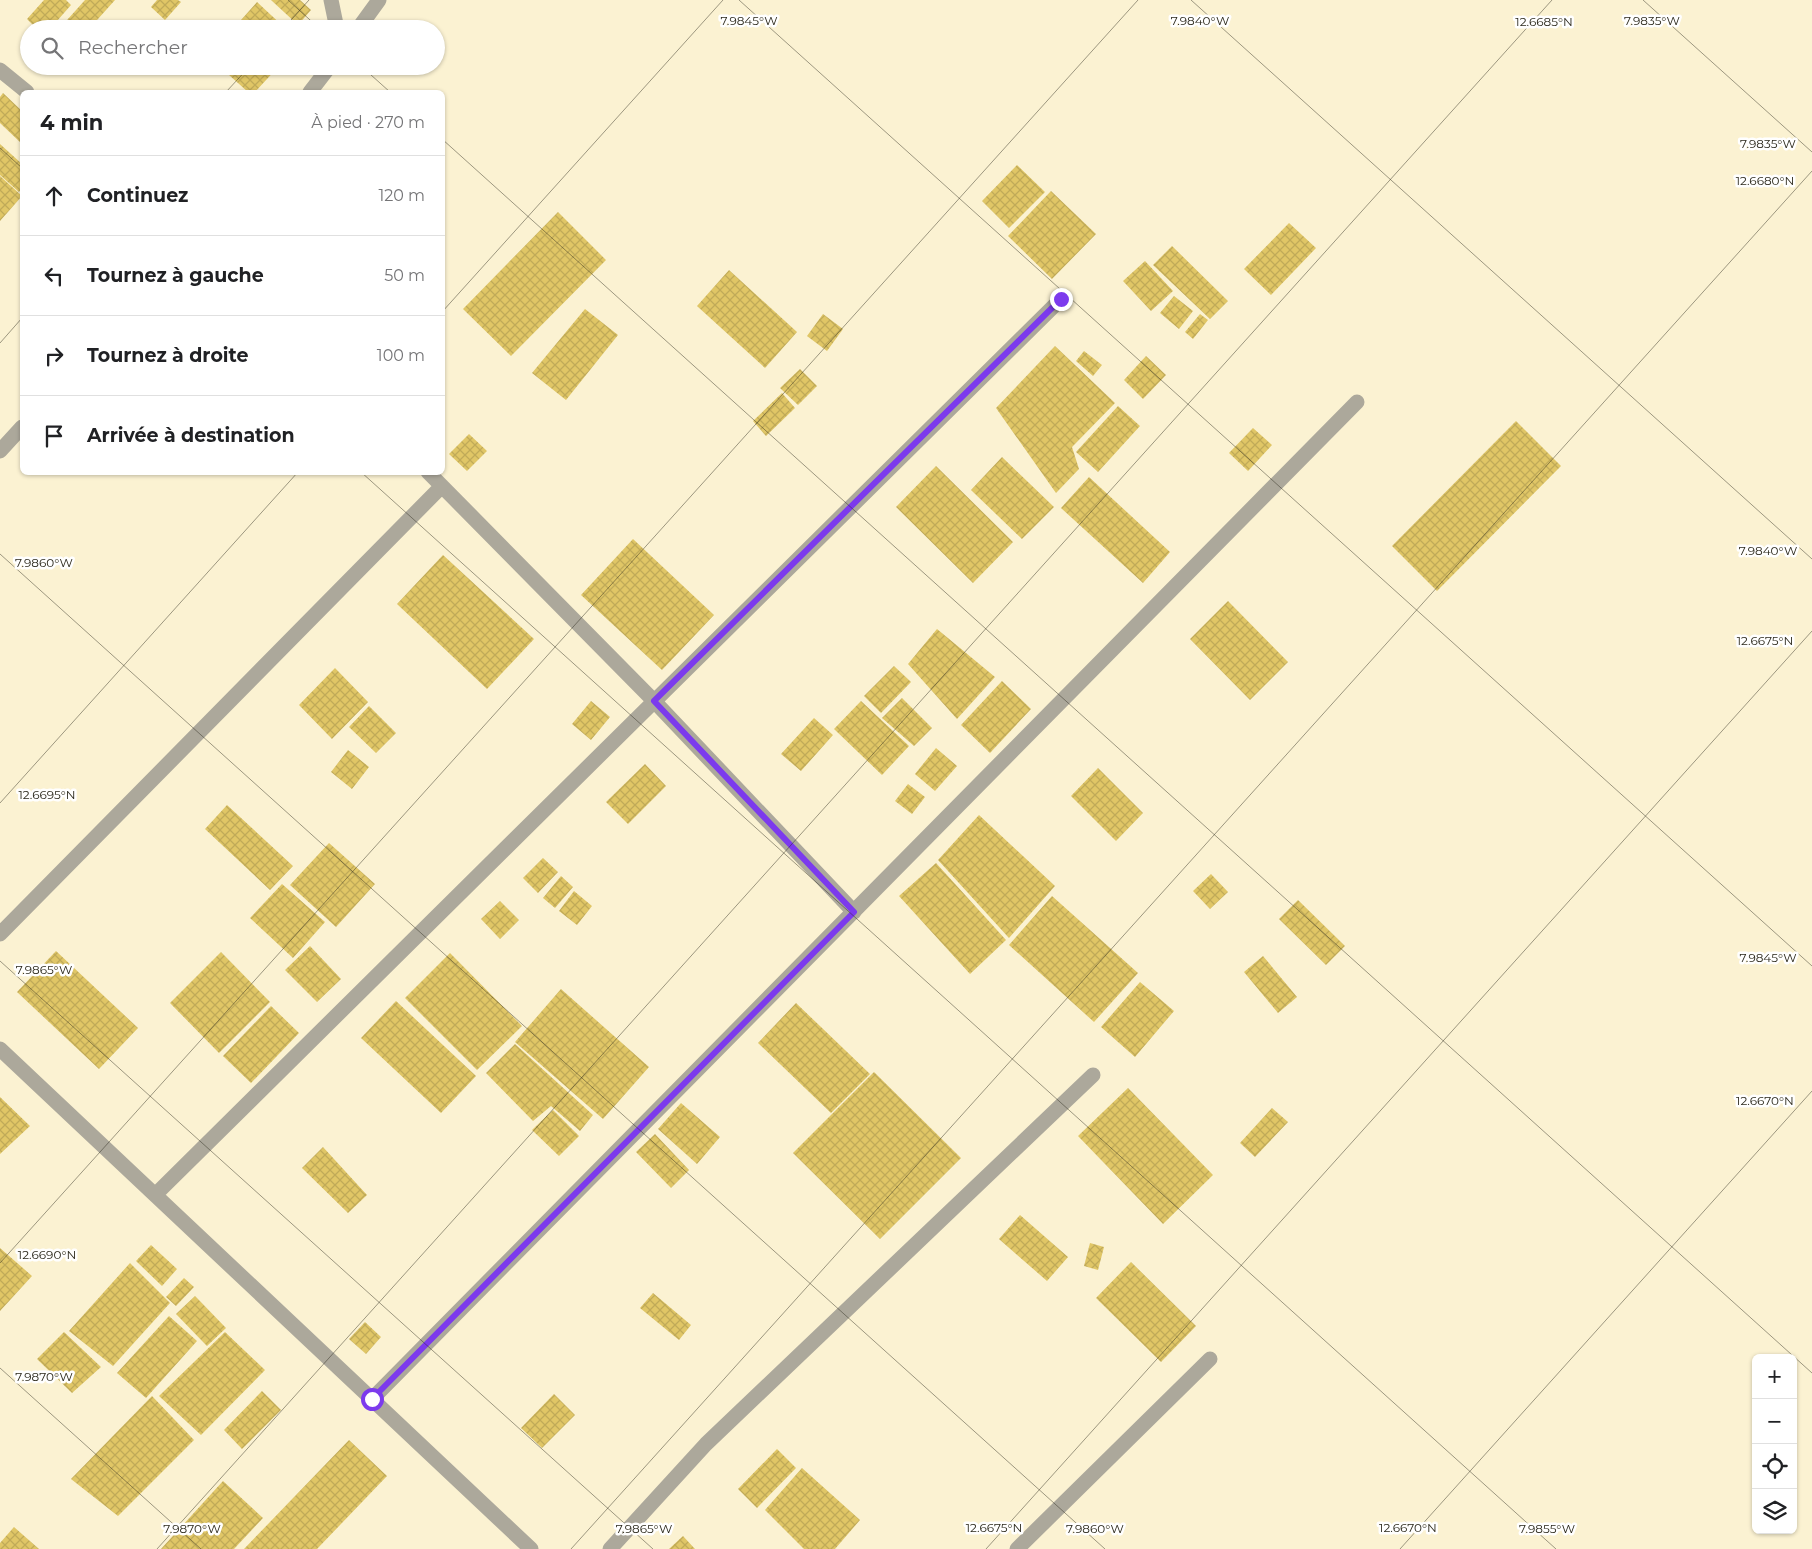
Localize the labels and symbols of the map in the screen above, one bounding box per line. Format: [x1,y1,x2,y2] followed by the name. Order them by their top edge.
[720,13,778,28] text: 7.9845°W
[1171,13,1229,28] text: 7.9840°W
[1624,13,1680,28] text: 7.9835°W
[1515,14,1573,29] text: 12.6685°N
[1740,136,1796,151] text: 7.9835°W
[1736,173,1794,188] text: 12.6680°N
[1050,288,1073,311] route end
[1739,543,1797,558] text: 7.9840°W
[15,555,73,570] text: 7.9860°W
[1737,633,1793,648] text: 12.6675°N
[18,787,76,802] text: 12.6695°N
[1739,950,1797,965] text: 7.9845°W
[16,962,72,977] text: 7.9865°W
[1736,1093,1794,1108] text: 12.6670°N
[18,1247,76,1262] text: 12.6690°N
[15,1369,73,1384] text: 7.9870°W
[361,1388,384,1411] route start
[966,1520,1022,1535] text: 12.6675°N
[1379,1520,1437,1535] text: 12.6670°N
[163,1521,221,1536] text: 7.9870°W
[616,1521,672,1536] text: 7.9865°W
[1066,1521,1124,1536] text: 7.9860°W
[1519,1521,1575,1536] text: 7.9855°W

